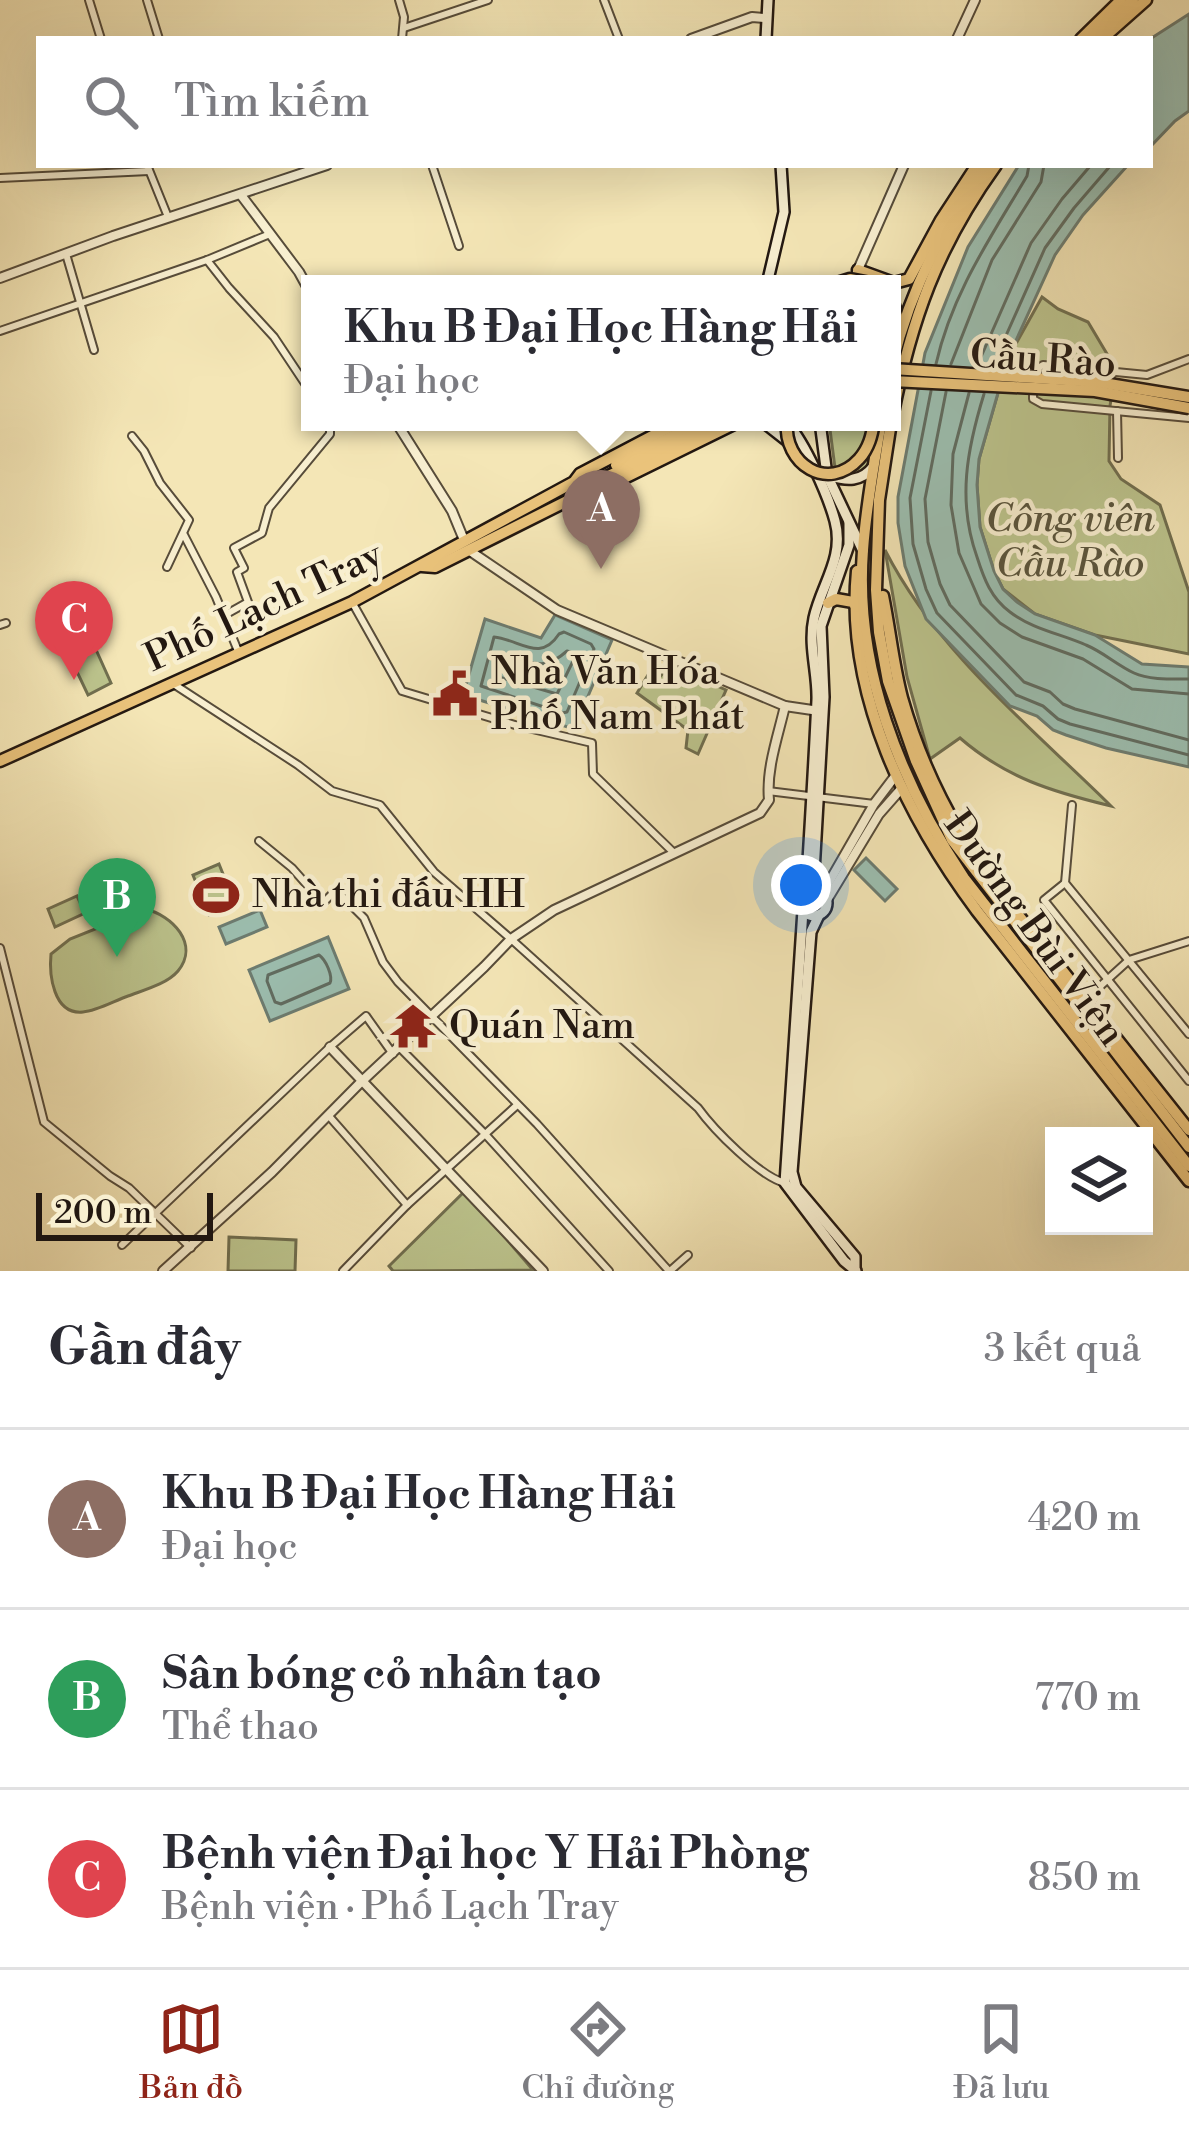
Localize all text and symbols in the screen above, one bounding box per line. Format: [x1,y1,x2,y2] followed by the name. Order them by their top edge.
[36,36,1153,168] search box
[78,69,144,135] icon: search
[174,74,369,131] text: Tìm kiếm
[301,275,901,431] popup
[344,300,858,357] text: Khu B Đại Học Hàng Hải
[968,330,1118,390] street label: Cầu Rào
[344,357,480,406] text: Đại học
[562,470,640,569] pin: A
[985,495,1156,589] park label: Công viên Cầu Rào
[137,530,392,683] street label: Phố Lạch Tray
[35,581,113,680] pin: C
[491,648,745,742] place label: Nhà Văn Hóa Phố Nam Phát
[430,669,480,719] public building icon: Nhà Văn Hóa Phố Nam Phát
[932,802,1136,1056] street label: Đường Bùi Viện
[771,855,831,915] your location
[78,858,156,957] pin: B
[191,870,241,920] sports icon: Nhà thi đấu HH
[252,871,525,920] place label: Nhà thi đấu HH
[388,1001,438,1051] temple icon: Quán Nam
[449,1002,635,1051] place label: Quán Nam
[1045,1127,1153,1235] map controls
[1045,1127,1153,1235] button: layers
[36,1187,213,1240] scale bar
[54,1193,152,1234] text: 200 m
[48,1317,241,1381] text: Gần đây
[984,1325,1141,1374] text: 3 kết quả
[162,1466,676,1523] text: Khu B Đại Học Hàng Hải
[73,1494,101,1543] text: A
[1028,1494,1141,1543] text: 420 m
[162,1523,298,1572] text: Đại học
[162,1646,602,1703] text: Sân bóng cỏ nhân tạo
[72,1674,102,1723] text: B
[1035,1674,1141,1723] text: 770 m
[162,1703,319,1752] text: Thể thao
[162,1826,809,1883] text: Bệnh viện Đại học Y Hải Phòng
[73,1854,101,1903] text: C
[1028,1854,1141,1903] text: 850 m
[162,1883,618,1932] text: Bệnh viện · Phố Lạch Tray
[139,1996,243,2109] tab: Bản đồ
[522,1996,675,2109] tab: Chỉ đường
[953,1996,1050,2109] tab: Đã lưu

